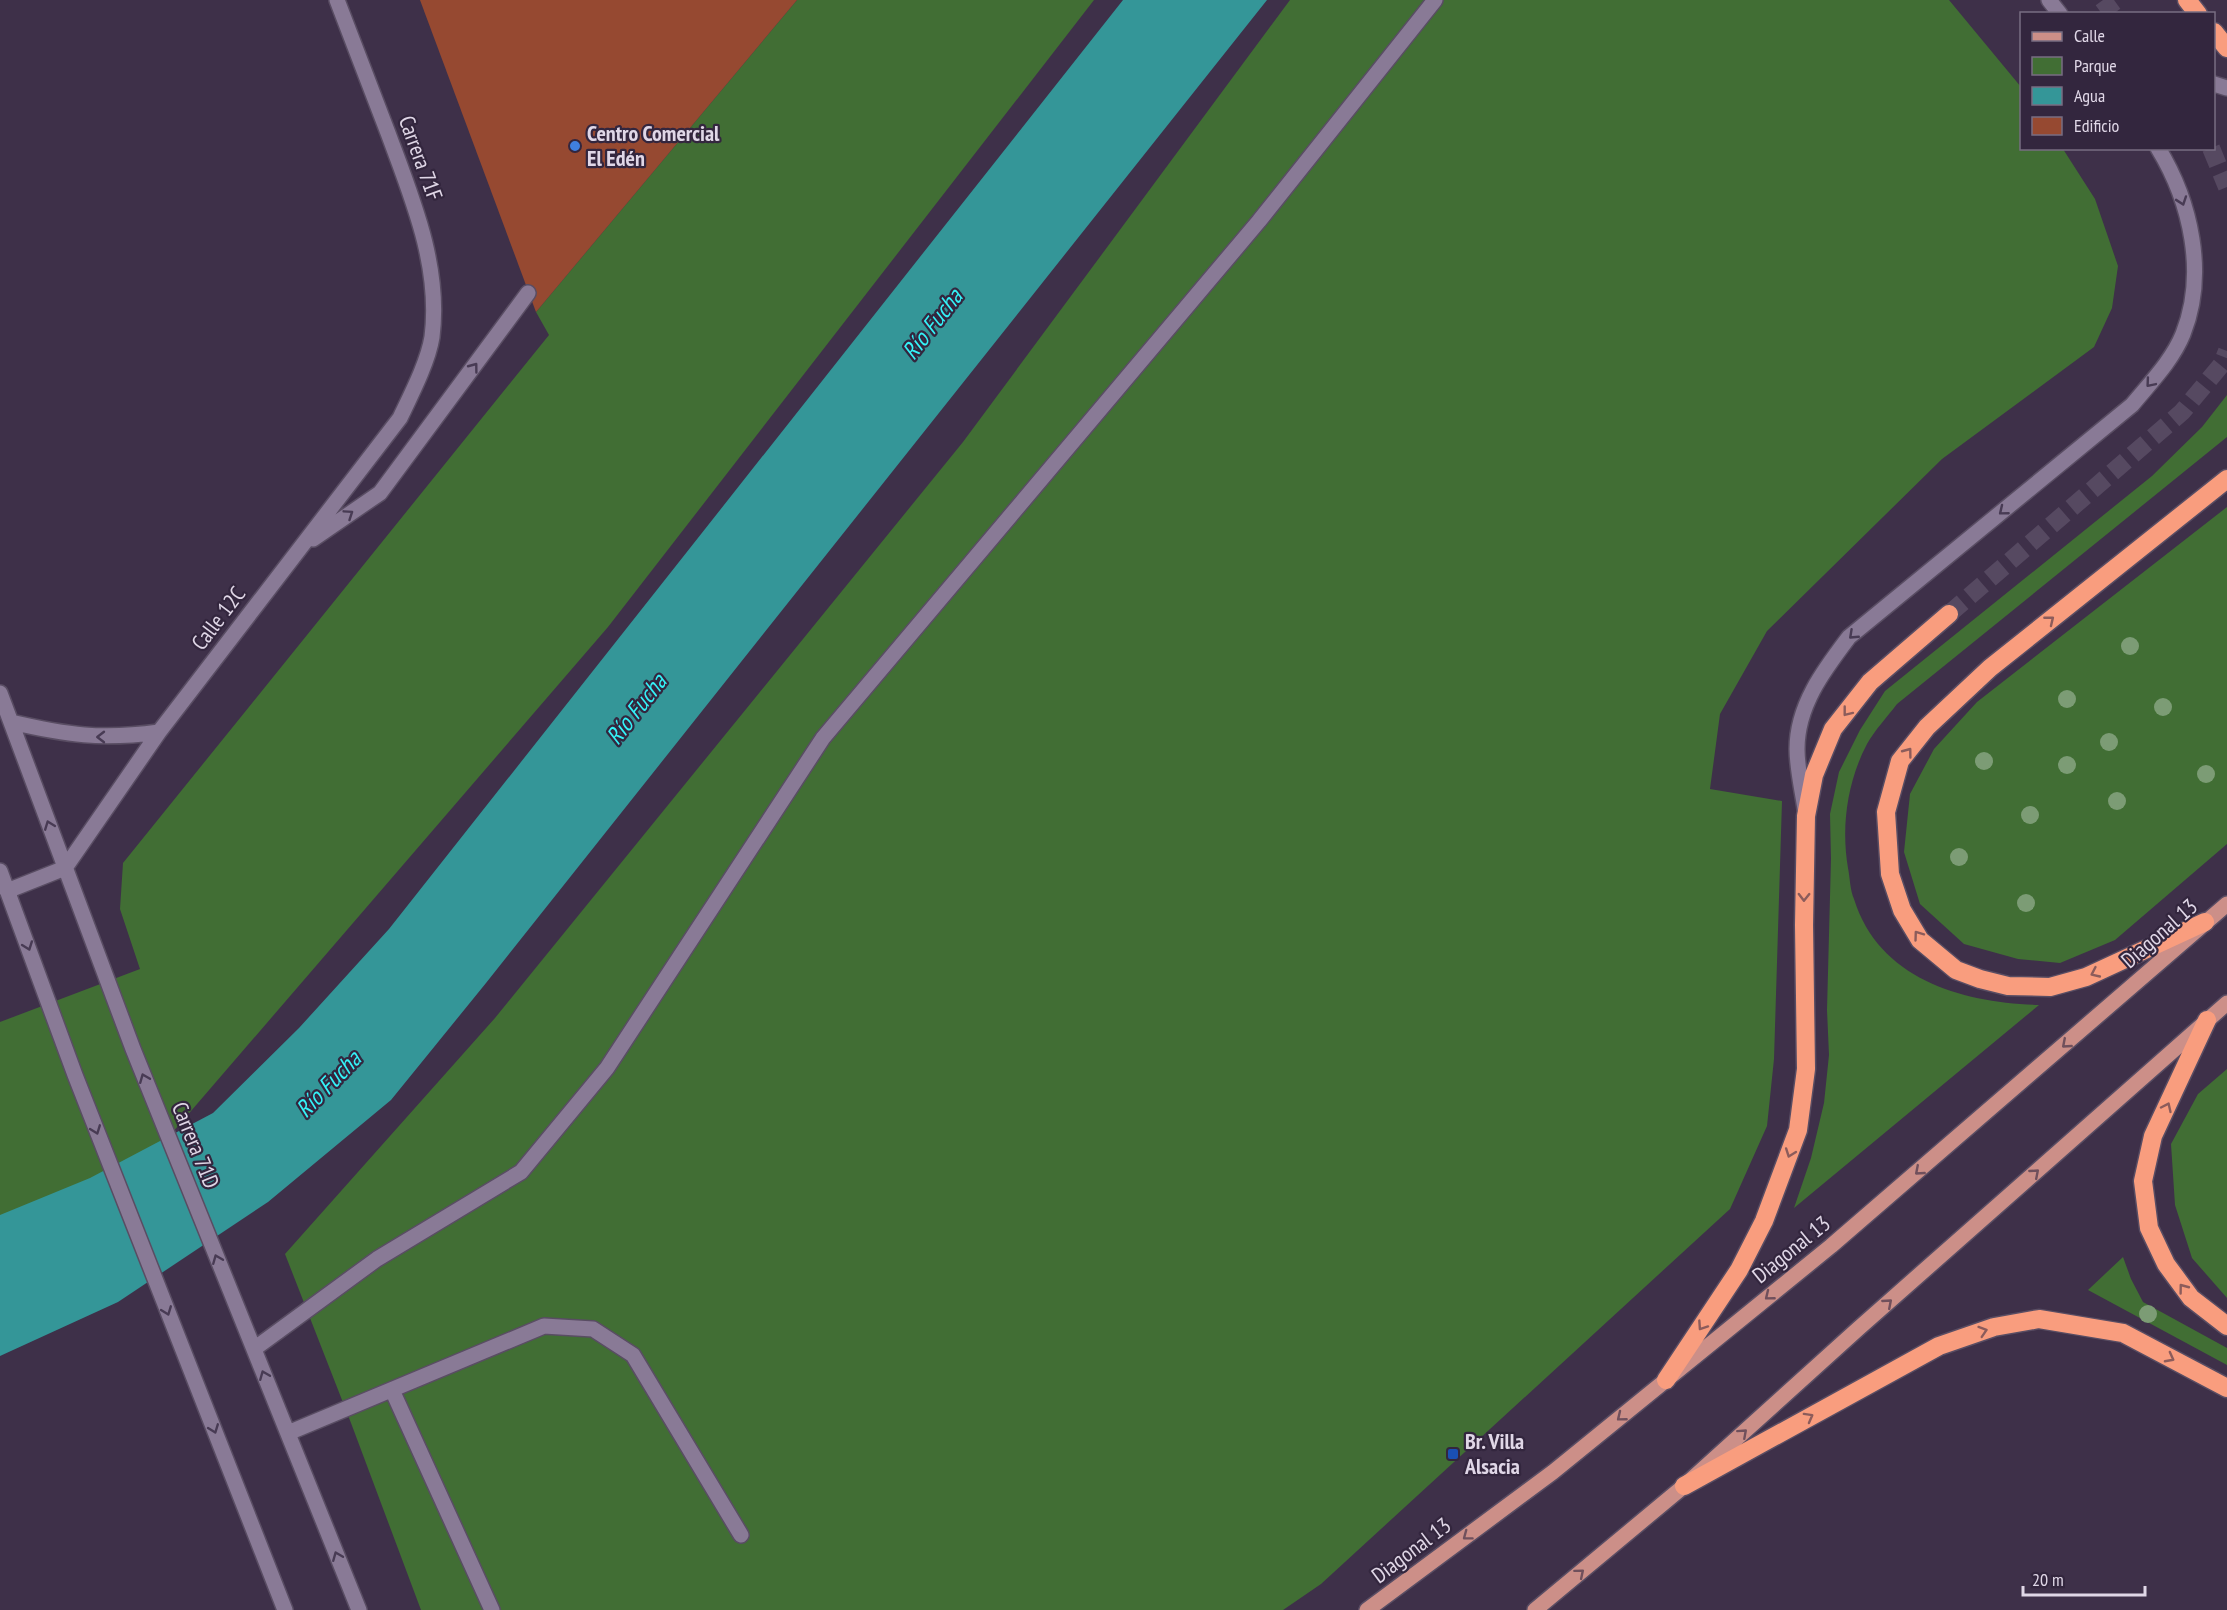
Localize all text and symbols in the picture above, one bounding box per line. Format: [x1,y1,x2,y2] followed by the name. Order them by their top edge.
[2020,12,2215,150] legend
[2074,24,2105,47] text: Calle
[2074,54,2117,77] text: Parque
[2074,84,2105,107] text: Agua
[393,112,449,204] street label: Carrera 71F
[2074,114,2120,137] text: Edificio
[587,119,720,172] place label: Centro Comercial El Edén
[568,139,582,153] marker: Centro Comercial El Edén
[2175,195,2188,206] one-way arrow
[895,281,970,366] water label: Río Fucha
[466,363,477,374] one-way arrow
[2146,377,2157,388] one-way arrow
[1999,504,2010,515] one-way arrow
[342,511,353,522] one-way arrow
[185,581,251,655] street label: Calle 12C
[2044,616,2055,627] one-way arrow
[1849,628,1860,639] one-way arrow
[599,666,674,751] water label: Río Fucha
[1843,705,1854,716] one-way arrow
[97,731,106,743] one-way arrow
[1900,747,1911,758] one-way arrow
[43,820,56,831] one-way arrow
[2115,892,2203,974] street label: Diagonal 13
[1798,893,1811,902] one-way arrow
[1914,931,1925,942] one-way arrow
[20,940,33,951] one-way arrow
[2090,966,2101,978] one-way arrow
[2062,1037,2073,1048] one-way arrow
[289,1043,368,1124] water label: Río Fucha
[139,1074,152,1084] one-way arrow
[166,1098,226,1192] street label: Carrera 71D
[2159,1102,2171,1113] one-way arrow
[89,1124,101,1135] one-way arrow
[1785,1147,1798,1158] one-way arrow
[1915,1164,1926,1175] one-way arrow
[2028,1169,2038,1180] one-way arrow
[1746,1209,1836,1289] street label: Diagonal 13
[212,1255,224,1266] one-way arrow
[2180,1283,2191,1294] one-way arrow
[1765,1289,1776,1300] one-way arrow
[1882,1299,1892,1310] one-way arrow
[160,1305,173,1316] one-way arrow
[1698,1319,1709,1330] one-way arrow
[1977,1325,1988,1338] one-way arrow
[2163,1350,2174,1362] one-way arrow
[259,1370,271,1381] one-way arrow
[1616,1409,1627,1420] one-way arrow
[1803,1413,1813,1424] one-way arrow
[207,1423,219,1434] one-way arrow
[1464,1427,1524,1480] place label: Br. Villa Alsacia
[1737,1429,1747,1440] one-way arrow
[1446,1447,1460,1461] marker: Br. Villa Alsacia
[1366,1511,1456,1589] street label: Diagonal 13
[1462,1529,1473,1540] one-way arrow
[332,1551,344,1562] one-way arrow
[2023,1559,2144,1597] scale bar
[2032,1568,2064,1591] text: 20 m
[1573,1569,1584,1580] one-way arrow

